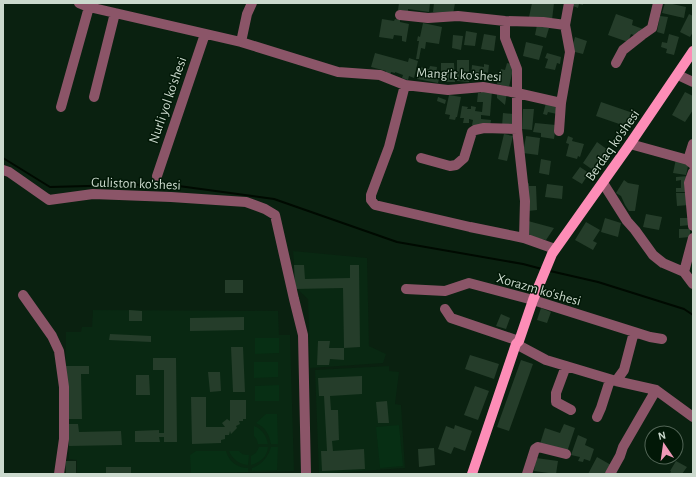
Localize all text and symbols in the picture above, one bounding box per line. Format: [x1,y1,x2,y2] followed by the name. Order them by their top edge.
[147,55,189,145] street label: Nurli yol ko'shesi
[416,66,502,84] street label: Mang'it ko'shesi
[583,107,643,184] street label: Berdaq ko'shesi
[91,175,181,193] street label: Guliston ko'shesi
[495,271,582,309] street label: Xorazm ko'shesi
[644,425,684,465] north arrow
[657,430,667,442] text: N

